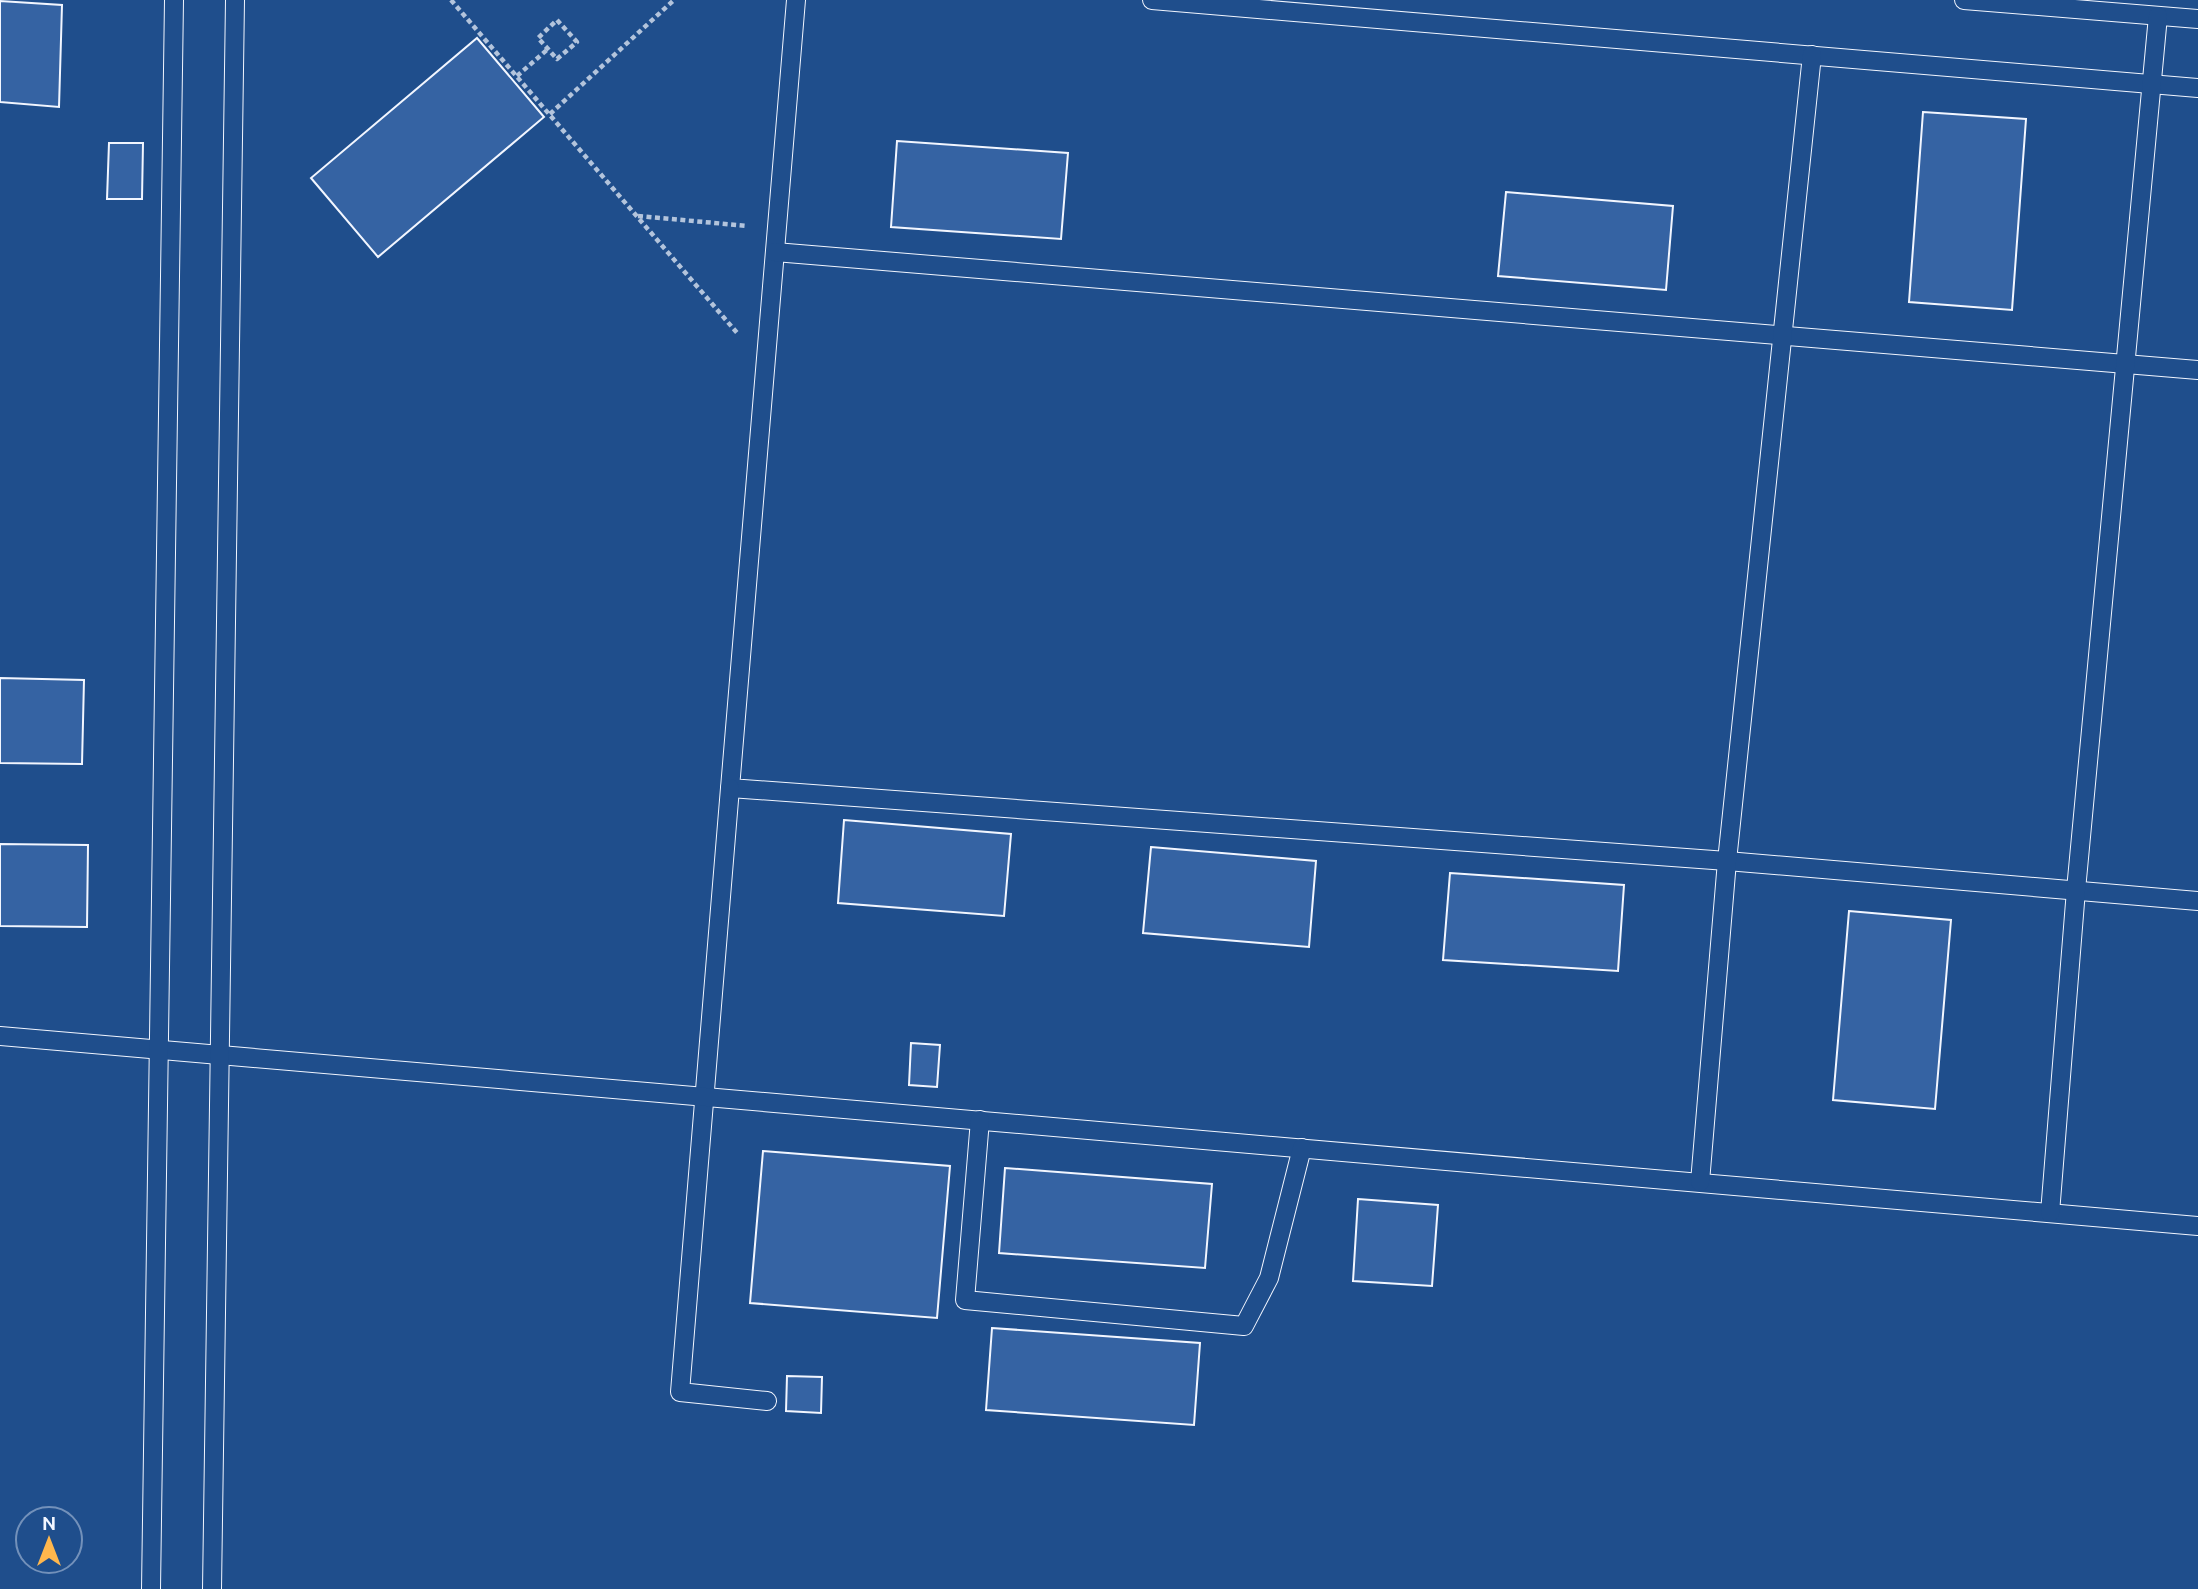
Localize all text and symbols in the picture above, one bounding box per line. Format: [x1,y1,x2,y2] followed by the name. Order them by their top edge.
[14,1505,84,1575] north arrow
[42,1512,56,1534] text: N

